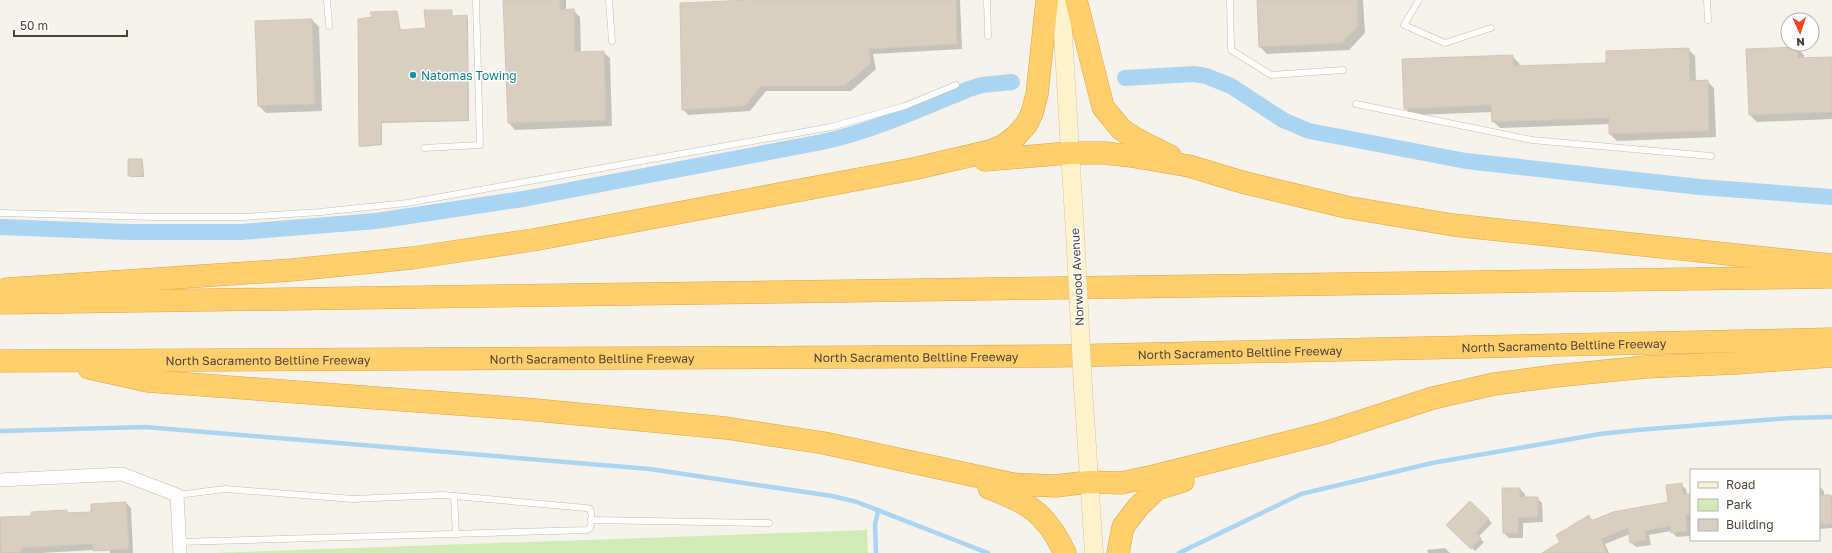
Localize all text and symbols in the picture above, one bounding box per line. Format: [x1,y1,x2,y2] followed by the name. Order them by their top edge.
[14,12,127,38] scale bar
[1780,12,1820,52] north arrow
[20,18,48,33] text: 50 m
[1796,36,1805,49] text: N
[421,68,517,83] place label: Natomas Towing
[408,70,418,80] marker: Natomas Towing
[1067,228,1087,326] street label: Norwood Avenue
[1461,335,1667,355] street label: North Sacramento Beltline Freeway
[1137,342,1343,362] street label: North Sacramento Beltline Freeway
[814,349,1019,365] street label: North Sacramento Beltline Freeway
[490,350,695,366] street label: North Sacramento Beltline Freeway
[166,352,371,368] street label: North Sacramento Beltline Freeway
[1690,469,1820,541] legend
[1726,477,1755,492] text: Road
[1726,497,1752,512] text: Park
[1726,517,1774,532] text: Building

